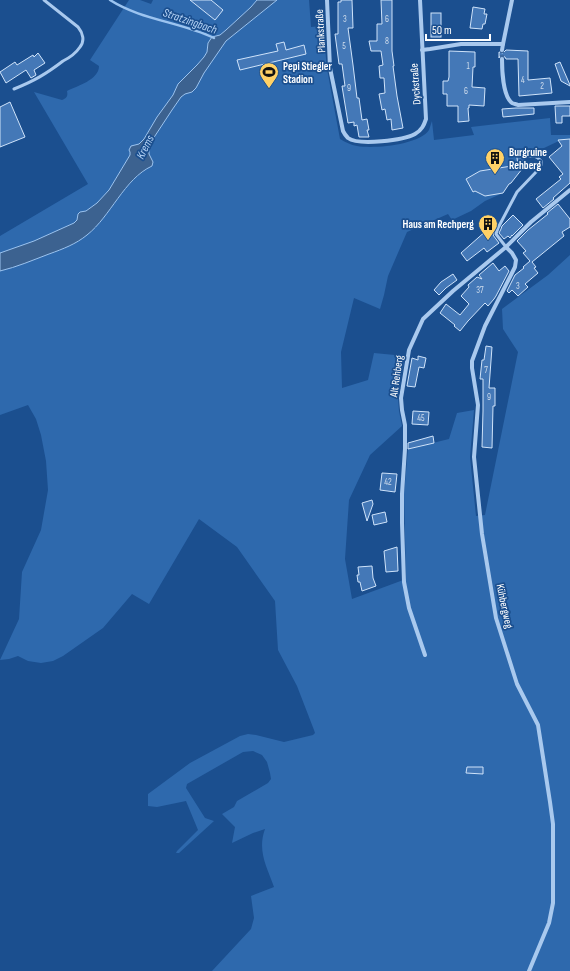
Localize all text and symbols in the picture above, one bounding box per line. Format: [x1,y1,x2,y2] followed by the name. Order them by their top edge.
[161,5,219,38] water label: Stratzingbach
[313,9,328,53] street label: Plankstraße
[343,14,347,25] house number: 3
[385,14,389,25] house number: 6
[426,16,490,42] scale bar
[432,23,452,38] text: 50 m
[385,36,389,47] house number: 8
[342,41,346,52] house number: 5
[283,60,332,86] place label: Pepi Stiegler Stadion
[258,61,280,89] sports icon: Pepi Stiegler Stadion
[466,61,470,72] house number: 1
[408,63,423,105] street label: Dyckstraße
[521,75,525,86] house number: 4
[540,81,544,92] house number: 2
[347,83,351,94] house number: 9
[464,86,468,97] house number: 6
[133,132,158,162] water label: Krems
[509,146,547,172] place label: Burgruine Rehberg
[484,147,506,175] building icon: Burgruine Rehberg
[477,213,499,241] building icon: Haus am Rechperg
[403,218,474,231] place label: Haus am Rechperg
[516,281,520,292] house number: 3
[476,285,484,296] house number: 37
[387,354,406,399] street label: Alt Rehberg
[484,365,488,376] house number: 7
[487,392,491,403] house number: 9
[417,413,425,424] house number: 45
[384,477,392,488] house number: 42
[493,583,516,630] street label: Kühbergweg

